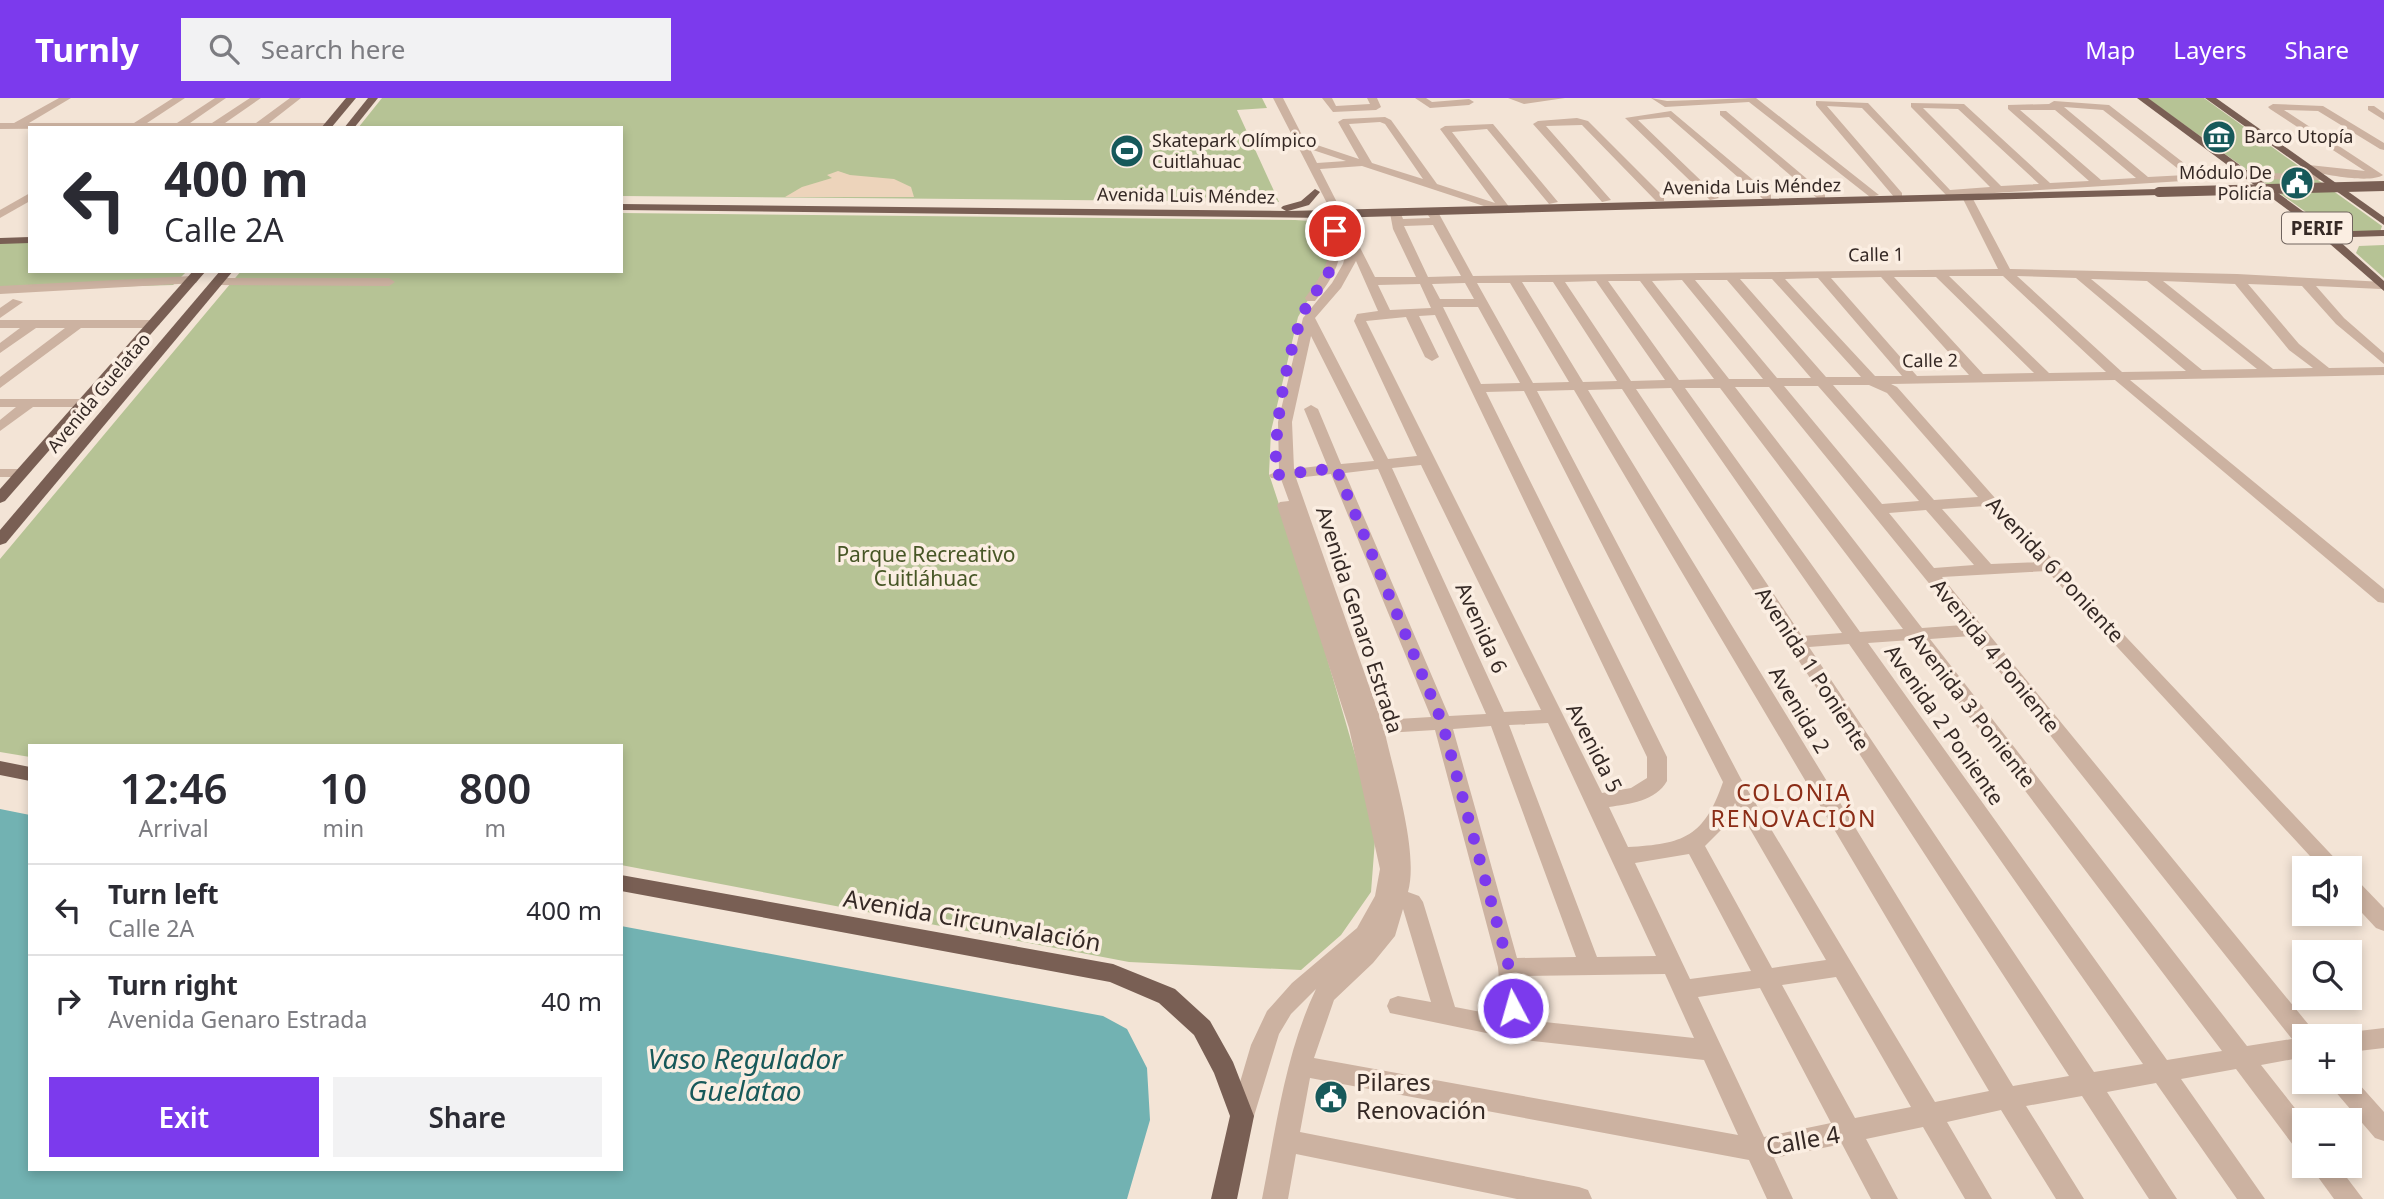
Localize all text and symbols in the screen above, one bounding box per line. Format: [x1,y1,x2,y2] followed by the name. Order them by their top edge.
[181,18,671,81] search box
[35,27,139,72] text: Turnly
[205,30,243,68] icon: search
[261,31,405,67] text: Search here
[2085,33,2135,66] text: Map
[2173,33,2247,66] text: Layers
[2285,33,2349,66] text: Share
[2200,118,2238,156] museum icon: Barco Utopía
[2244,124,2353,148] place label: Barco Utopía
[1152,128,1317,173] place label: Skatepark Olímpico Cuitlahuac
[1108,132,1146,170] sports icon: Skatepark Olímpico Cuitlahuac
[164,145,309,211] text: 400 m
[49,154,140,245] icon: left
[2179,160,2272,205] place label: Módulo De Policía
[2278,164,2316,202] public building icon: Módulo De Policía
[1663,172,1841,200] street label: Avenida Luis Méndez
[1097,181,1275,209] street label: Avenida Luis Méndez
[1305,201,1365,261] pin
[164,208,284,251] text: Calle 2A
[1316,212,1354,250] icon: arrive
[2282,212,2352,244] road number: PERIF
[1848,242,1904,266] street label: Calle 1
[41,328,155,457] street label: Avenida Guelatao
[1902,348,1958,372] street label: Calle 2
[1981,490,2131,648] street label: Avenida 6 Poniente
[1310,503,1410,737] street label: Avenida Genaro Estrada
[836,540,1016,592] park label: Parque Recreativo Cuitláhuac
[1925,573,2066,738] street label: Avenida 4 Poniente
[1449,578,1514,677] street label: Avenida 6
[1749,581,1876,756] street label: Avenida 1 Poniente
[1903,626,2042,793] street label: Avenida 3 Poniente
[1879,639,2011,810] street label: Avenida 2 Poniente
[1763,661,1837,758] street label: Avenida 2
[1561,698,1629,797] street label: Avenida 5
[120,759,227,816] text: 12:46
[319,759,367,816] text: 10
[459,759,531,816] text: 800
[1710,776,1878,834] district label: COLONIA RENOVACIÓN
[139,812,209,844] text: Arrival
[322,812,364,844] text: min
[484,812,506,844] text: m
[2292,856,2362,1178] map controls
[2292,856,2362,926] button: sound
[108,876,219,912] text: Turn left
[841,881,1104,958] street label: Avenida Circunvalación
[49,891,87,929] icon: left
[526,892,602,928] text: 400 m
[108,912,194,944] text: Calle 2A
[2292,940,2362,1010] button: search
[108,967,238,1003] text: Turn right
[1476,971,1550,1045] position arrow
[49,982,87,1020] icon: right
[541,983,602,1019] text: 40 m
[108,1003,367,1035] text: Avenida Genaro Estrada
[2292,1024,2362,1094] button: +
[648,1039,844,1109] water label: Vaso Regulador Guelatao
[1356,1065,1486,1126] place label: Pilares Renovación
[49,1077,319,1157] button: Exit
[333,1077,602,1157] button: Share
[1312,1078,1350,1116] public building icon: Pilares Renovación
[2292,1108,2362,1178] button: −
[1763,1117,1843,1162] street label: Calle 4

